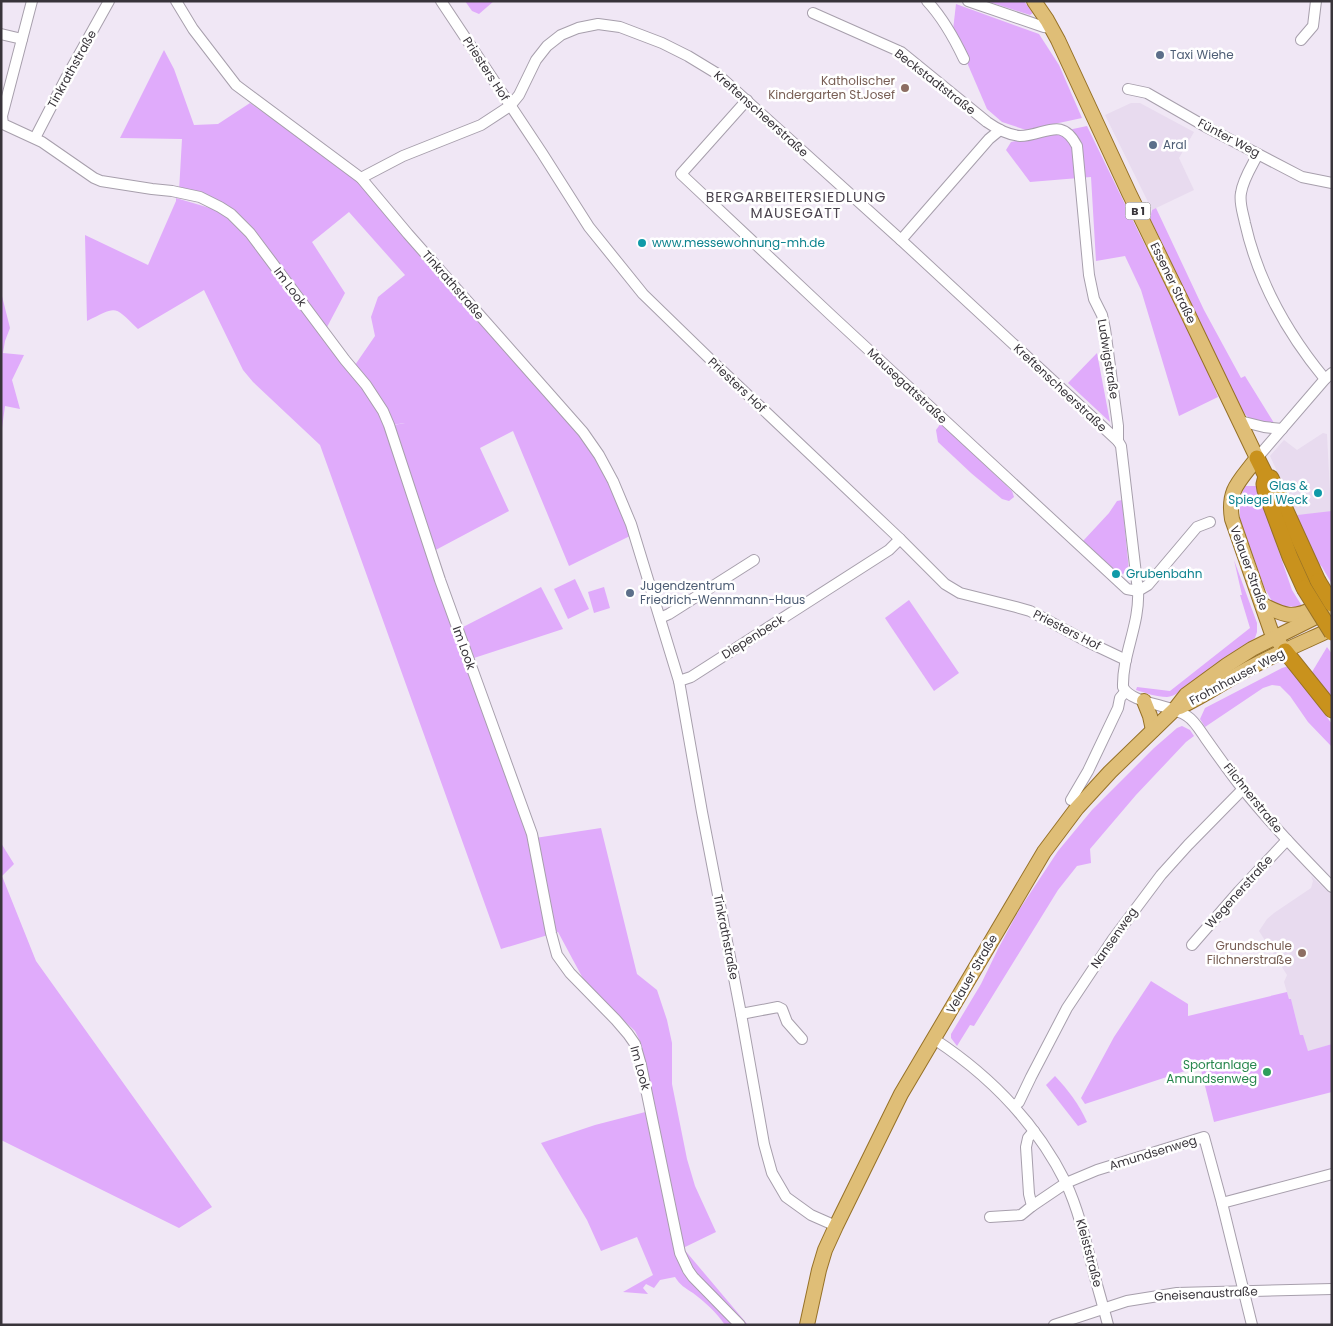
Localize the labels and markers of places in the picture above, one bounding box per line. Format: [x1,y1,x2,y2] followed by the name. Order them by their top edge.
[1170,46,1234,63] place label: Taxi Wiehe
[1154,49,1166,61] marker: Taxi Wiehe
[768,72,896,103] place label: Katholischer Kindergarten St.Josef
[899,82,911,94] marker: Katholischer Kindergarten St.Josef
[1163,136,1187,153] place label: Aral
[1147,139,1159,151] marker: Aral
[652,234,825,251] place label: www.messewohnung-mh.de
[636,237,648,249] marker: www.messewohnung-mh.de
[1228,477,1309,508] place label: Glas & Spiegel Weck
[1312,487,1324,499] marker: Glas & Spiegel Weck
[1126,565,1202,582] place label: Grubenbahn
[1110,568,1122,580] marker: Grubenbahn
[640,577,805,608] place label: Jugendzentrum Friedrich-Wennmann-Haus
[624,587,636,599] marker: Jugendzentrum Friedrich-Wennmann-Haus
[1207,937,1292,968] place label: Grundschule Filchnerstraße
[1296,947,1308,959] marker: Grundschule Filchnerstraße
[1166,1056,1257,1087] place label: Sportanlage Amundsenweg
[1261,1066,1273,1078] marker: Sportanlage Amundsenweg

